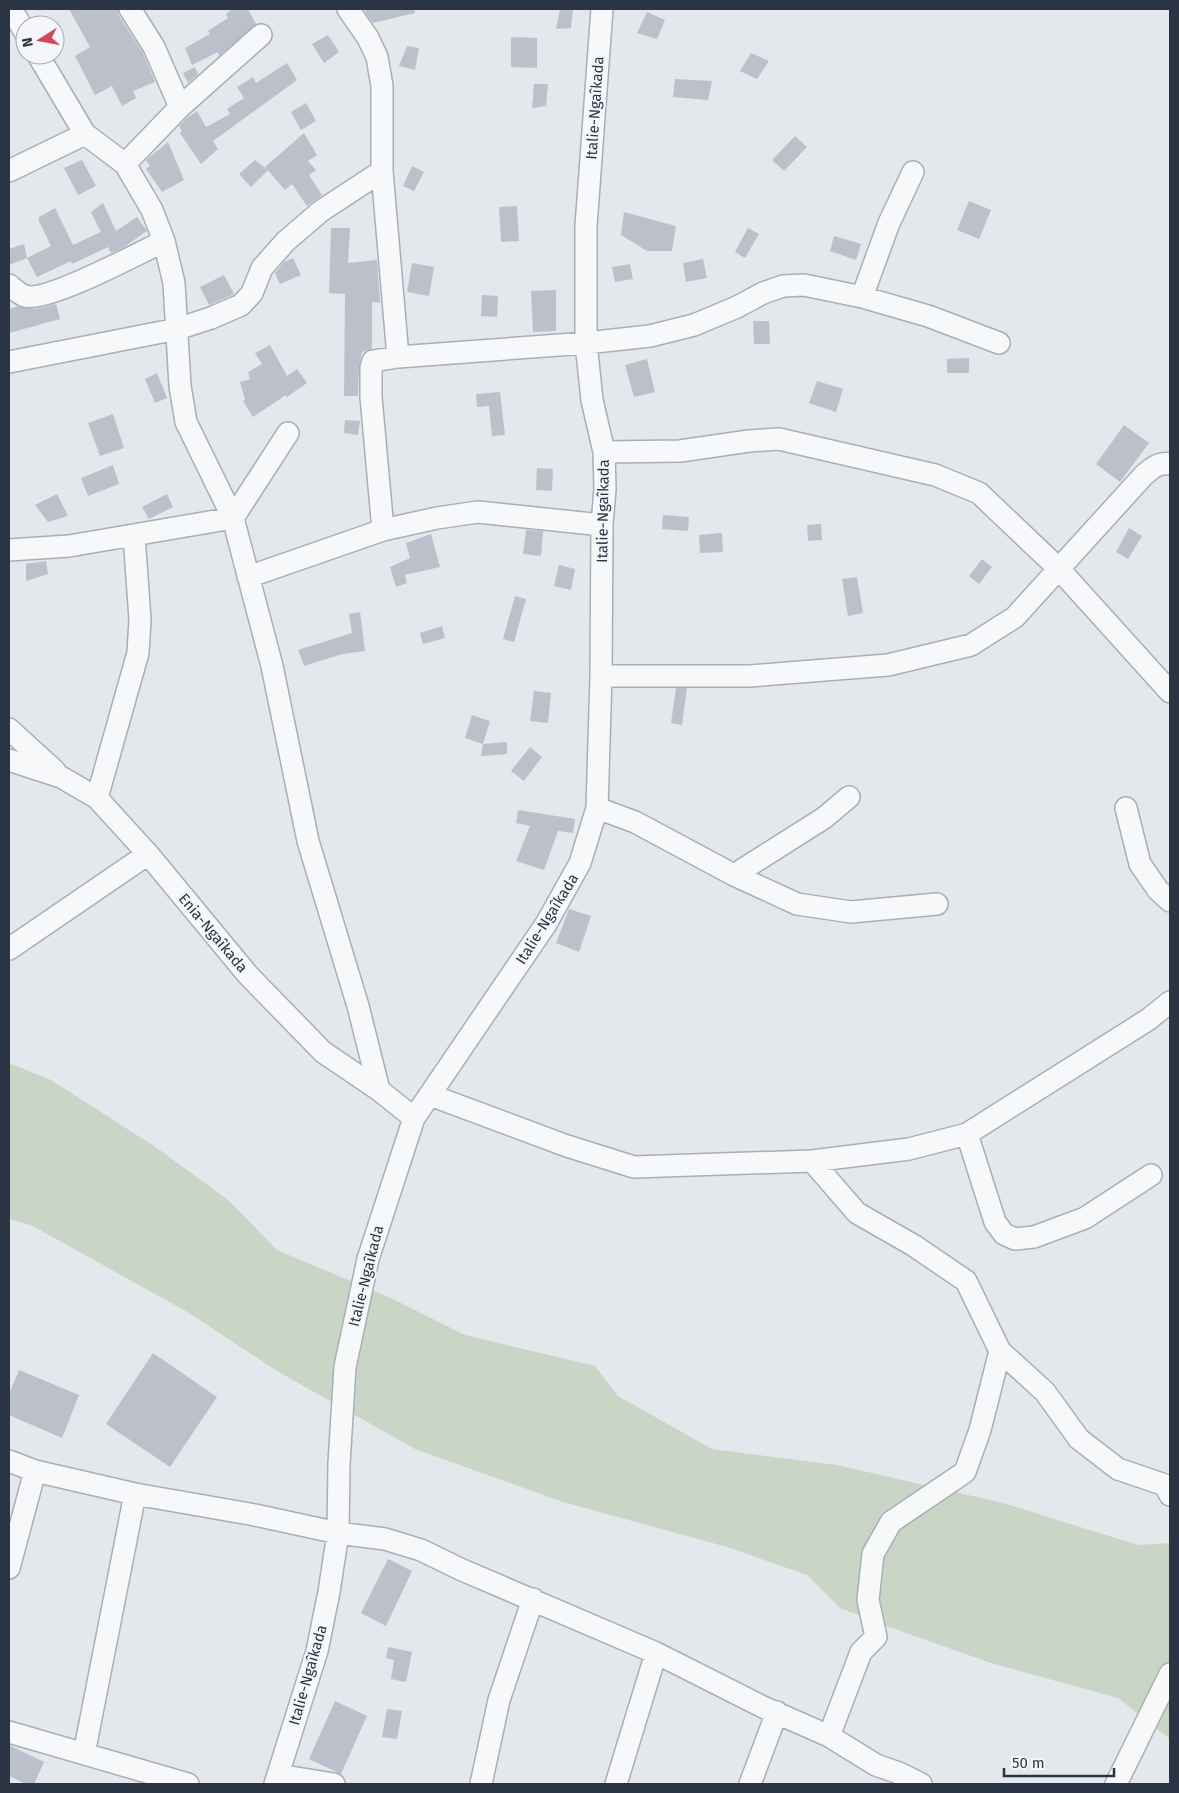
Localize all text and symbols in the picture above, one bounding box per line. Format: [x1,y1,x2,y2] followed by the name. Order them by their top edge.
[15,15,65,65] north arrow
[18,36,37,49] text: N
[582,56,608,160] street label: Italie-Ngaîkada
[593,459,613,563] street label: Italie-Ngaîkada
[512,870,582,968] street label: Italie-Ngaîkada
[175,890,251,976] street label: Enia-Ngaîkada
[345,1224,387,1328] street label: Italie-Ngaîkada
[285,1623,331,1727] street label: Italie-Ngaîkada
[1004,1746,1114,1778] scale bar
[1012,1754,1045,1772] text: 50 m

